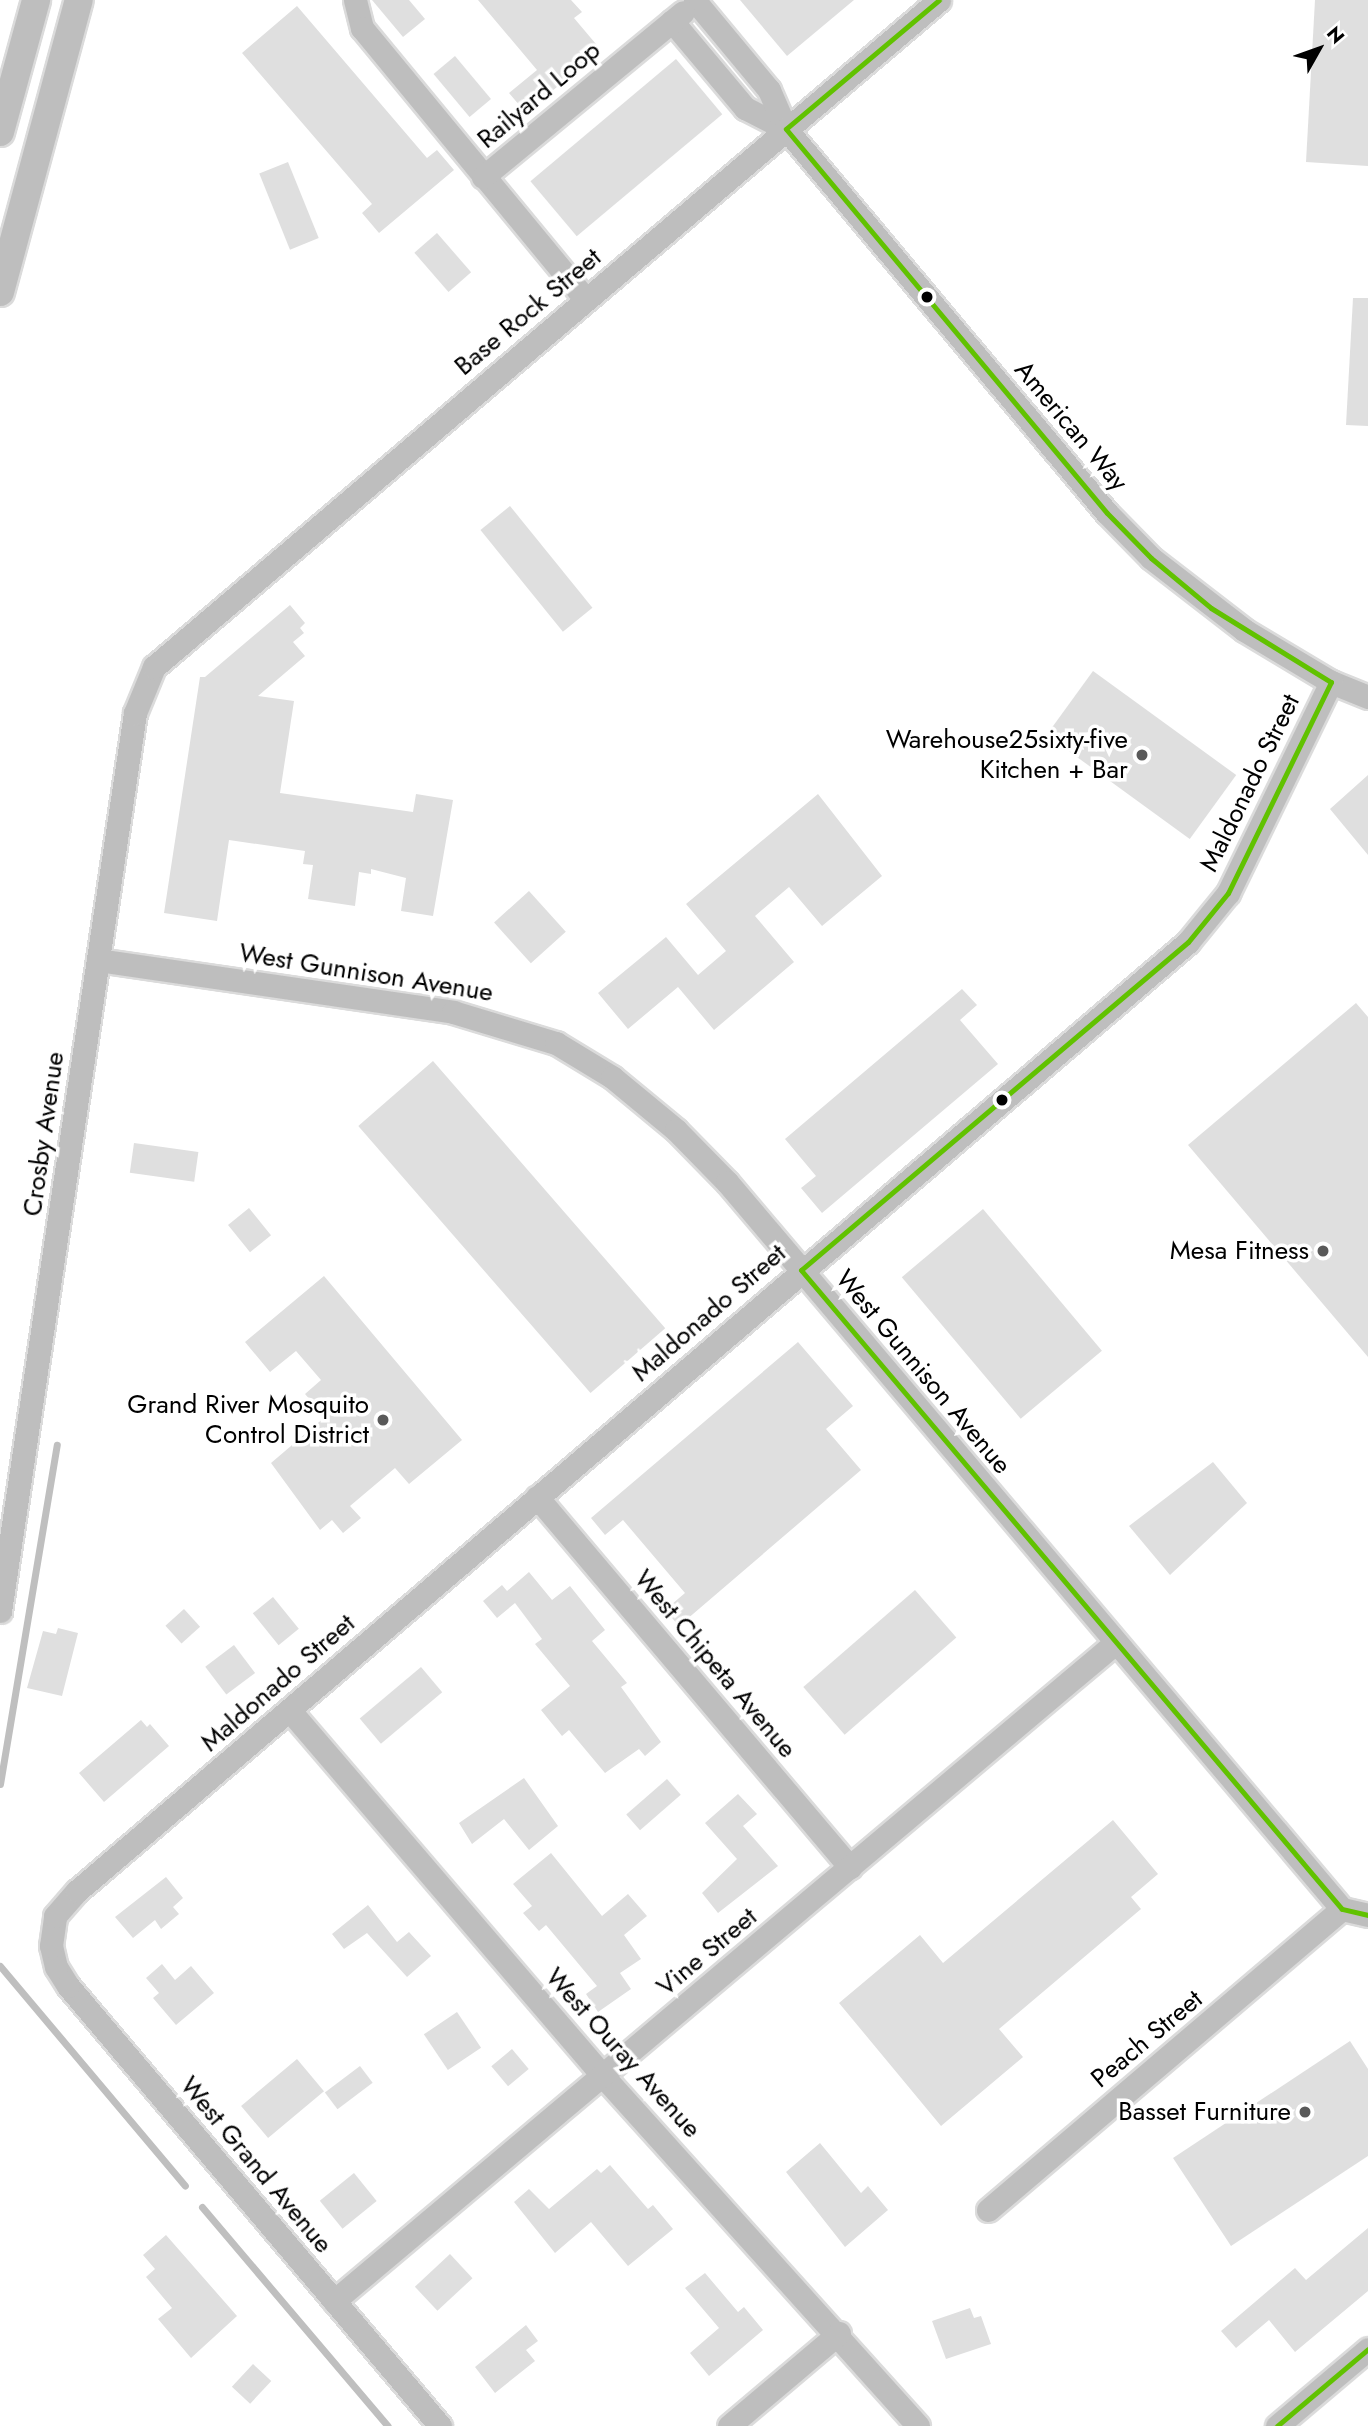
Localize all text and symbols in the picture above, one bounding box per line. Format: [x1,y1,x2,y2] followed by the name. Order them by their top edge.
[1284,14,1354,84] north arrow
[1320,21,1351,50] text: N
[471,35,607,155] street label: Railyard Loop
[449,242,607,382] street label: Base Rock Street
[920,290,934,304] unlabelled marker
[1008,355,1134,497] street label: American Way
[1194,689,1306,877] street label: Maldonado Street
[886,724,1128,786] place label: Warehouse25sixty-five Kitchen + Bar
[1134,747,1150,763] marker: Warehouse25sixty-five Kitchen + Bar
[237,938,495,1008] street label: West Gunnison Avenue
[17,1050,71,1218] street label: Crosby Avenue
[995,1093,1009,1107] unlabelled marker
[1170,1235,1309,1267] place label: Mesa Fitness
[626,1238,792,1388] street label: Maldonado Street
[1315,1243,1331,1259] marker: Mesa Fitness
[829,1264,1017,1480] street label: West Gunnison Avenue
[127,1389,369,1450] place label: Grand River Mosquito Control District
[375,1412,391,1428] marker: Grand River Mosquito Control District
[627,1564,803,1764] street label: West Chipeta Avenue
[195,1608,361,1758] street label: Maldonado Street
[651,1901,763,2003] street label: Vine Street
[539,1962,707,2144] street label: West Ouray Avenue
[1085,1984,1209,2094] street label: Peach Street
[173,2071,339,2259] street label: West Grand Avenue
[1118,2096,1291,2128] place label: Basset Furniture
[1297,2104,1313,2120] marker: Basset Furniture

